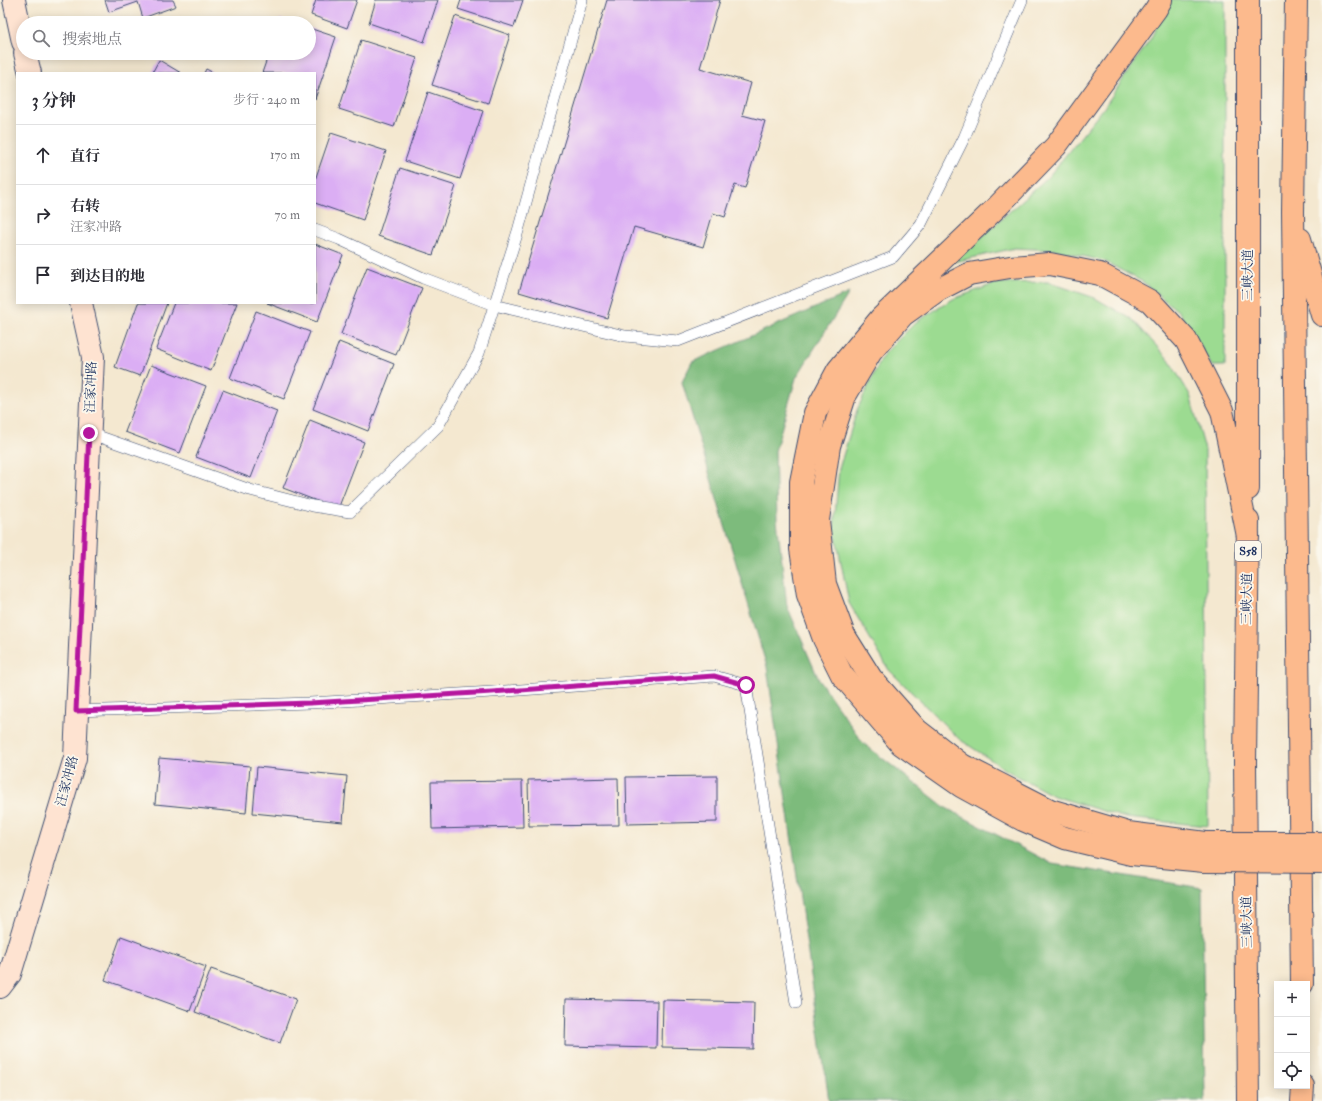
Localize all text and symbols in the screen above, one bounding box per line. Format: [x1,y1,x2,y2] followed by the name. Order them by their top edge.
[16,16,316,60] search box
[30,27,52,49] icon: search
[62,30,122,49] text: 搜索地点
[32,90,76,111] text: 3 分钟
[233,92,300,108] text: 步行 · 240 m
[32,144,54,166] icon: ahead
[70,147,100,166] text: 直行
[270,147,300,163] text: 170 m
[70,197,100,216] text: 右转
[32,204,54,226] icon: right
[275,207,300,223] text: 70 m
[70,219,122,235] text: 汪家冲路
[1240,249,1256,301] street label: 三峡大道
[32,264,54,286] icon: arrive
[70,267,145,286] text: 到达目的地
[82,361,100,413] street label: 汪家冲路
[80,424,98,442] route end
[1235,541,1261,561] road number: S58
[1239,573,1255,625] street label: 三峡大道
[737,676,755,694] route start
[53,754,81,808] street label: 汪家冲路
[1239,896,1255,948] street label: 三峡大道
[1274,981,1310,1089] map controls
[1274,981,1310,1017] button: +
[1274,1017,1310,1053] button: −
[1274,1053,1310,1089] button: locate

